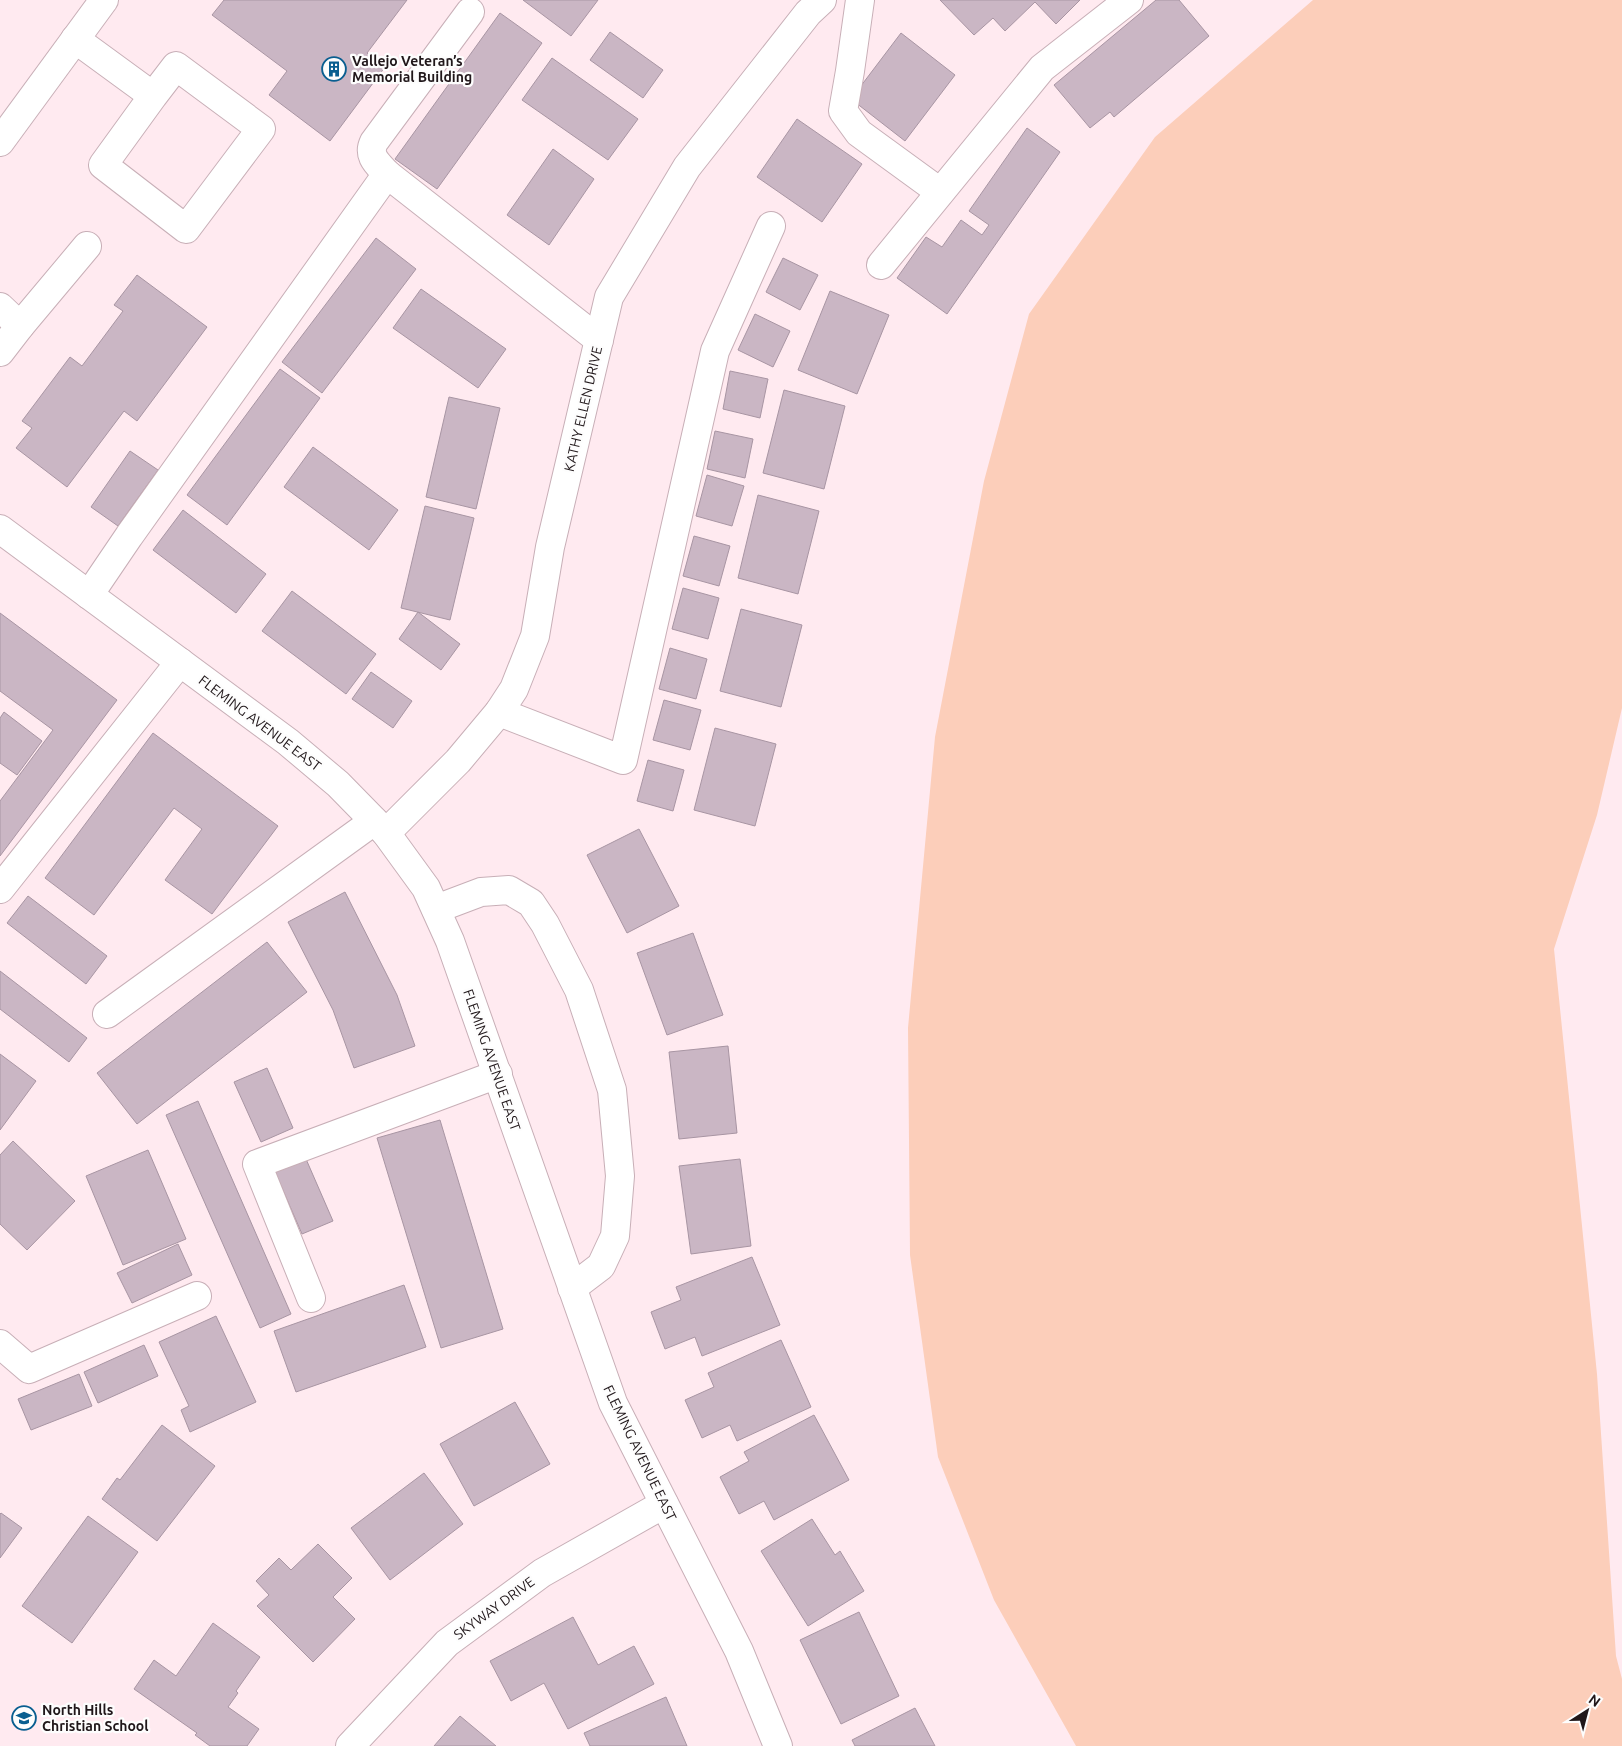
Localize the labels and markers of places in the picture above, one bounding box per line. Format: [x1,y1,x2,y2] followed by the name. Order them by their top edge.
[352,53,472,85] place label: Vallejo Veteran’s Memorial Building
[321,56,347,82] building icon: Vallejo Veteran’s Memorial Building
[42,1702,149,1734] place label: North Hills Christian School
[11,1705,37,1731] school or university icon: North Hills Christian School

